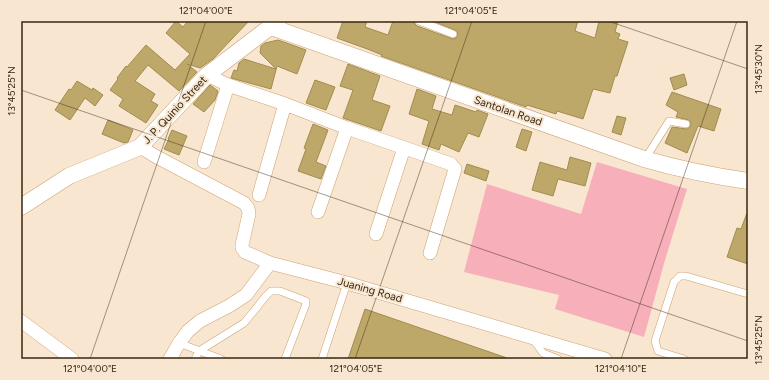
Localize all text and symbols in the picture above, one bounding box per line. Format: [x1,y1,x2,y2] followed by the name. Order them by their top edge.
[179,4,233,17] text: 121°04'00"E
[444,4,498,17] text: 121°04'05"E
[752,44,765,94] text: 13°45'30"N
[5,66,18,116] text: 13°45'25"N
[140,73,210,147] street label: J. P. Quinio Street
[472,93,544,129] street label: Santolan Road
[336,275,404,305] street label: Juaning Road
[752,315,765,365] text: 13°45'25"N
[63,362,117,375] text: 121°04'00"E
[329,362,383,375] text: 121°04'05"E
[595,362,647,375] text: 121°04'10"E

